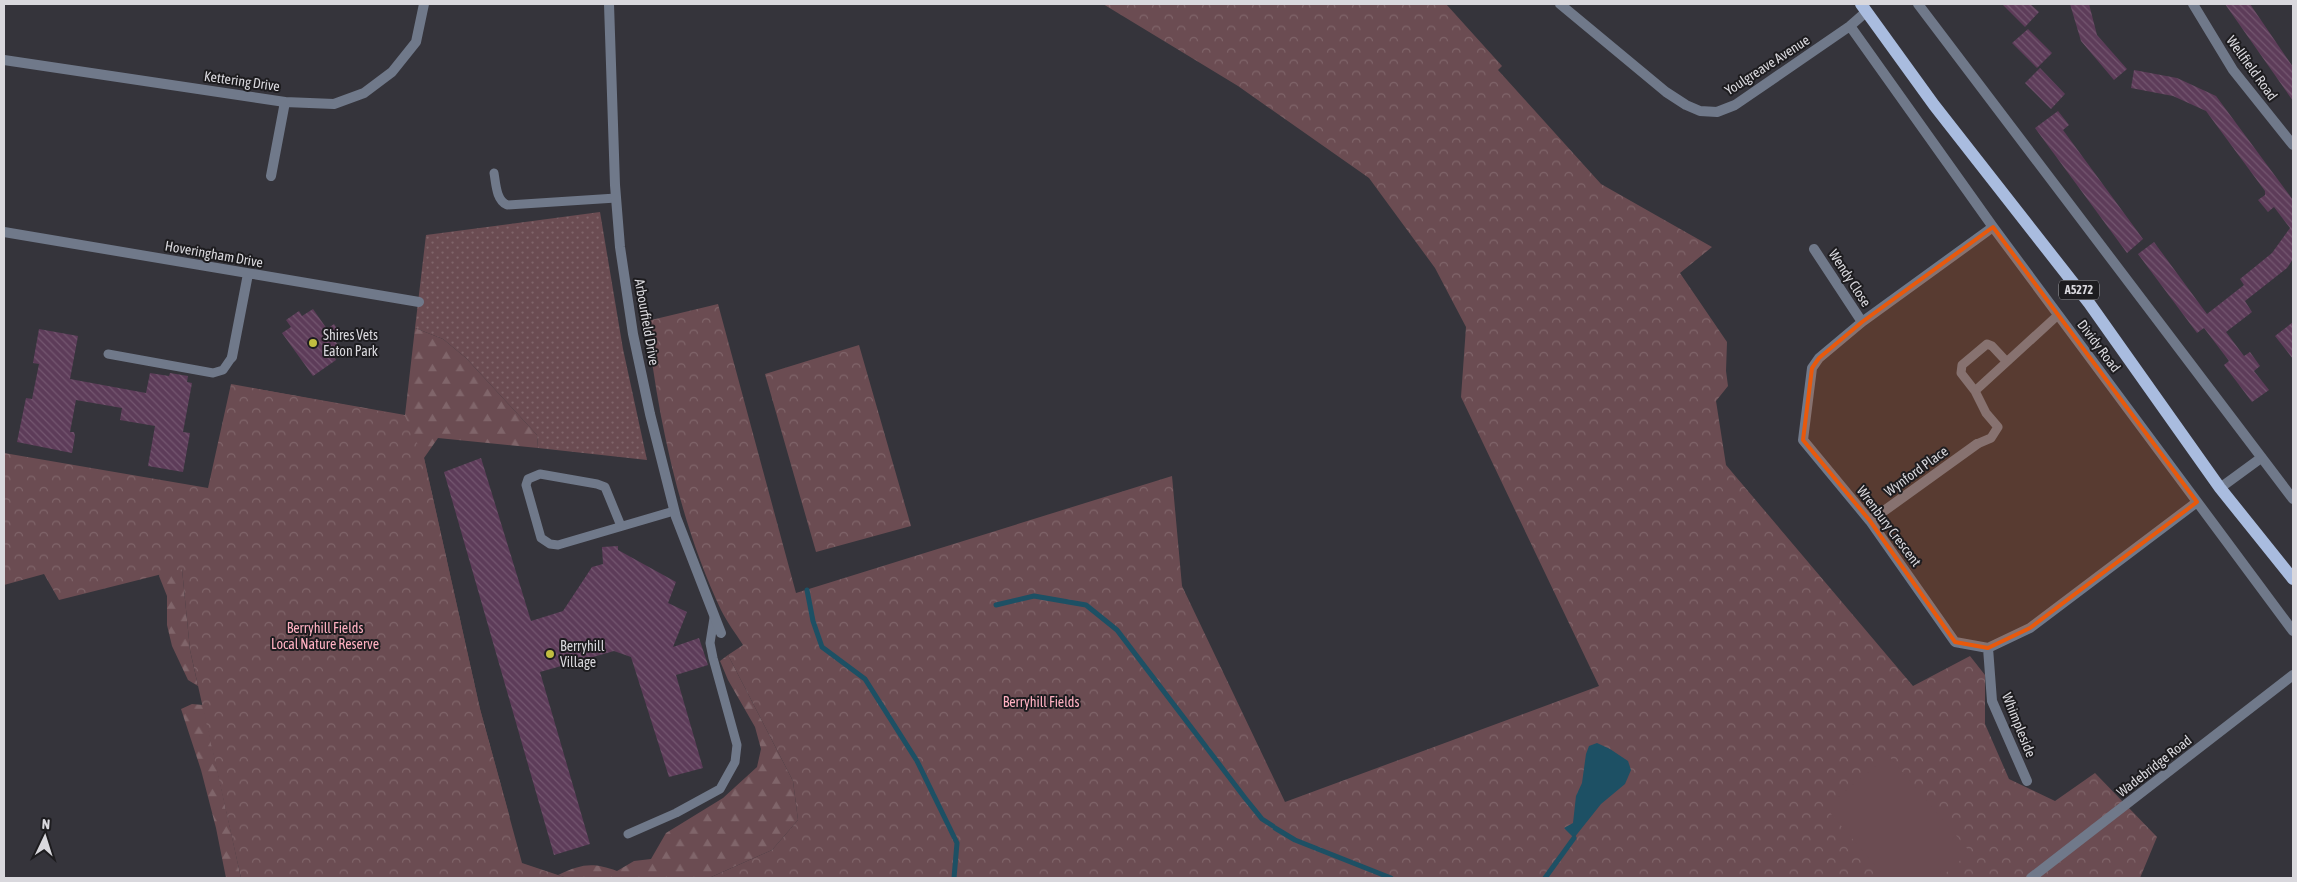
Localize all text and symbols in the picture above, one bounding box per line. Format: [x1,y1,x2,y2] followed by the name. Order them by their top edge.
[1722,32,1812,98] street label: Youlgreave Avenue
[2223,33,2281,103] street label: Wellfield Road
[203,68,281,94] street label: Kettering Drive
[164,238,264,270] street label: Hoveringham Drive
[1826,246,1874,310] street label: Wendy Close
[632,277,662,367] street label: Arbourfield Drive
[2059,280,2099,300] road number: A5272
[2074,317,2124,375] street label: Dividy Road
[323,327,378,359] place label: Shires Vets Eaton Park
[307,337,319,349] marker: Shires Vets Eaton Park
[1881,443,1951,499] street label: Wynford Place
[1854,483,1924,569] street label: Wrenbury Crescent
[271,620,379,652] park label: Berryhill Fields Local Nature Reserve
[560,638,605,670] place label: Berryhill Village
[544,648,556,660] marker: Berryhill Village
[1999,690,2039,760] street label: Whimpleside
[1003,694,1079,710] park label: Berryhill Fields
[2113,732,2195,800] street label: Wadebridge Road
[20,812,70,862] north arrow
[41,816,51,832] text: N

